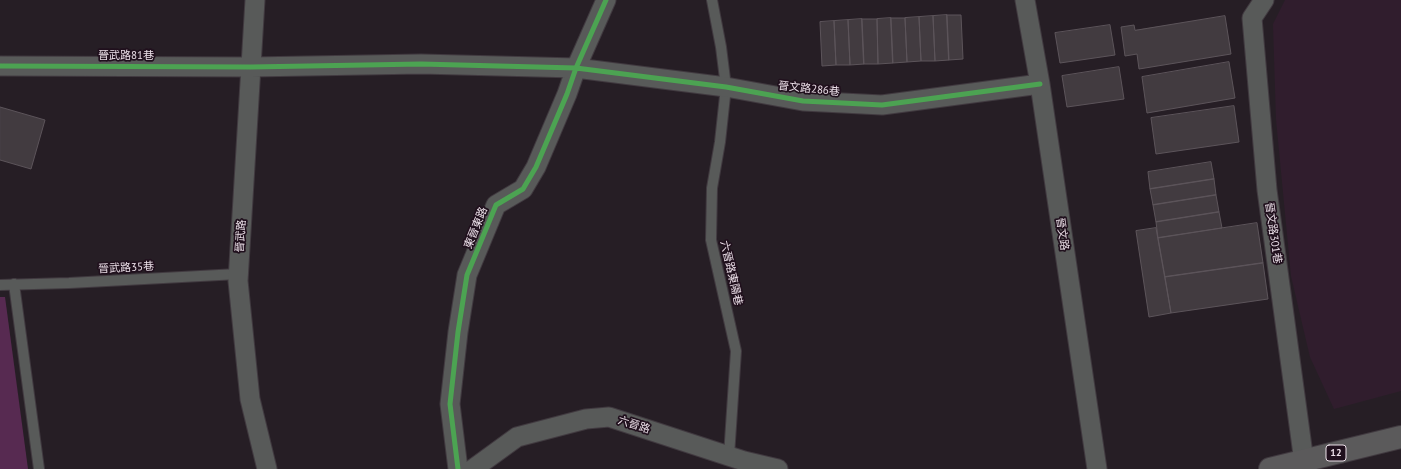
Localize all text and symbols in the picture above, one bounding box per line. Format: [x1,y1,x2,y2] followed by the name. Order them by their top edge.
[98,49,154,63] street label: 晉武路81巷
[777,79,841,99] street label: 晉文路286巷
[1262,201,1284,265] street label: 晉文路301巷
[462,205,490,251] street label: 東晉東路
[1053,217,1071,251] street label: 晉文路
[233,219,249,253] street label: 晉武路
[717,239,745,307] street label: 六晉路東陽巷
[98,260,154,276] street label: 晉武路35巷
[616,414,652,436] street label: 六晉路
[1326,445,1346,461] road number: 12

